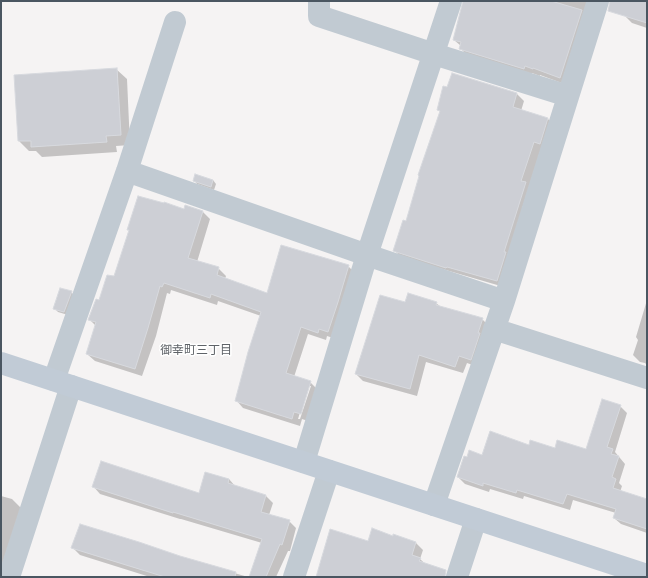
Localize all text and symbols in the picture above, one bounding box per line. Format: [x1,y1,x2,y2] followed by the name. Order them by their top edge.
[160,343,232,357] district label: 御幸町三丁目

